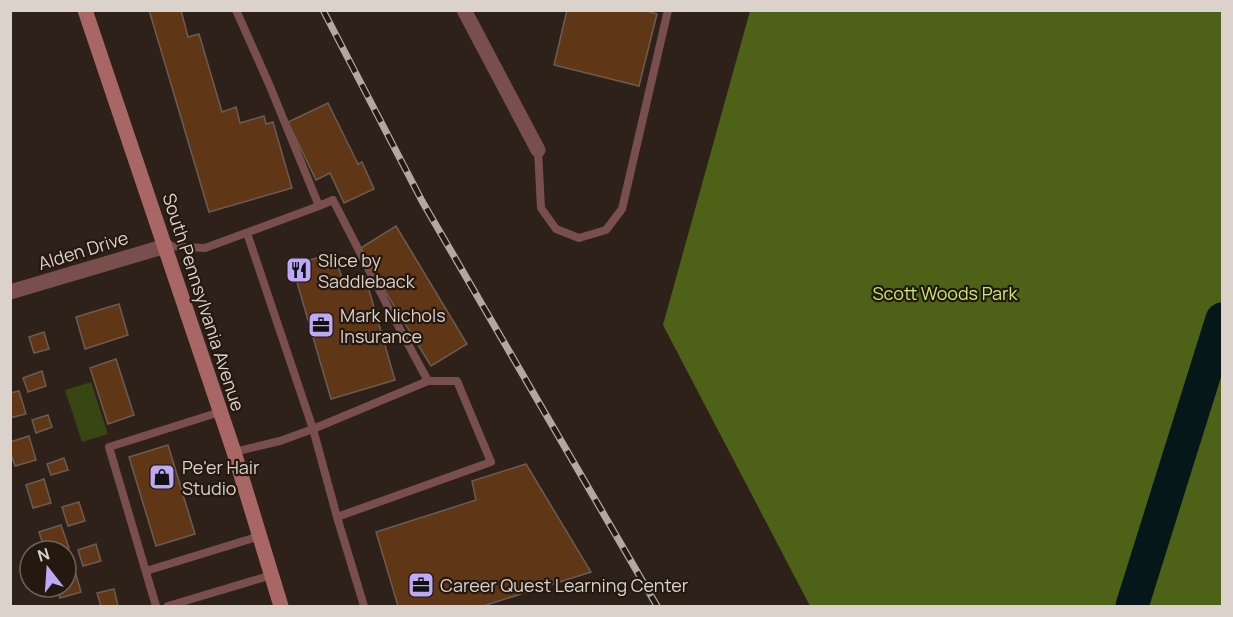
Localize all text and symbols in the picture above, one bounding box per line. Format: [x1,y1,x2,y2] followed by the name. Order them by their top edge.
[157,190,251,414] street label: South Pennsylvania Avenue
[35,225,131,275] street label: Alden Drive
[318,248,416,293] place label: Slice by Saddleback
[284,255,314,285] restaurant icon: Slice by Saddleback
[872,281,1019,305] park label: Scott Woods Park
[340,303,446,348] place label: Mark Nichols Insurance
[306,310,336,340] office icon: Mark Nichols Insurance
[182,455,260,500] place label: Pe'er Hair Studio
[147,462,177,492] shop icon: Pe'er Hair Studio
[18,539,78,599] north arrow
[35,542,52,567] text: N
[406,570,436,600] office icon: Career Quest Learning Center
[440,573,689,597] place label: Career Quest Learning Center

